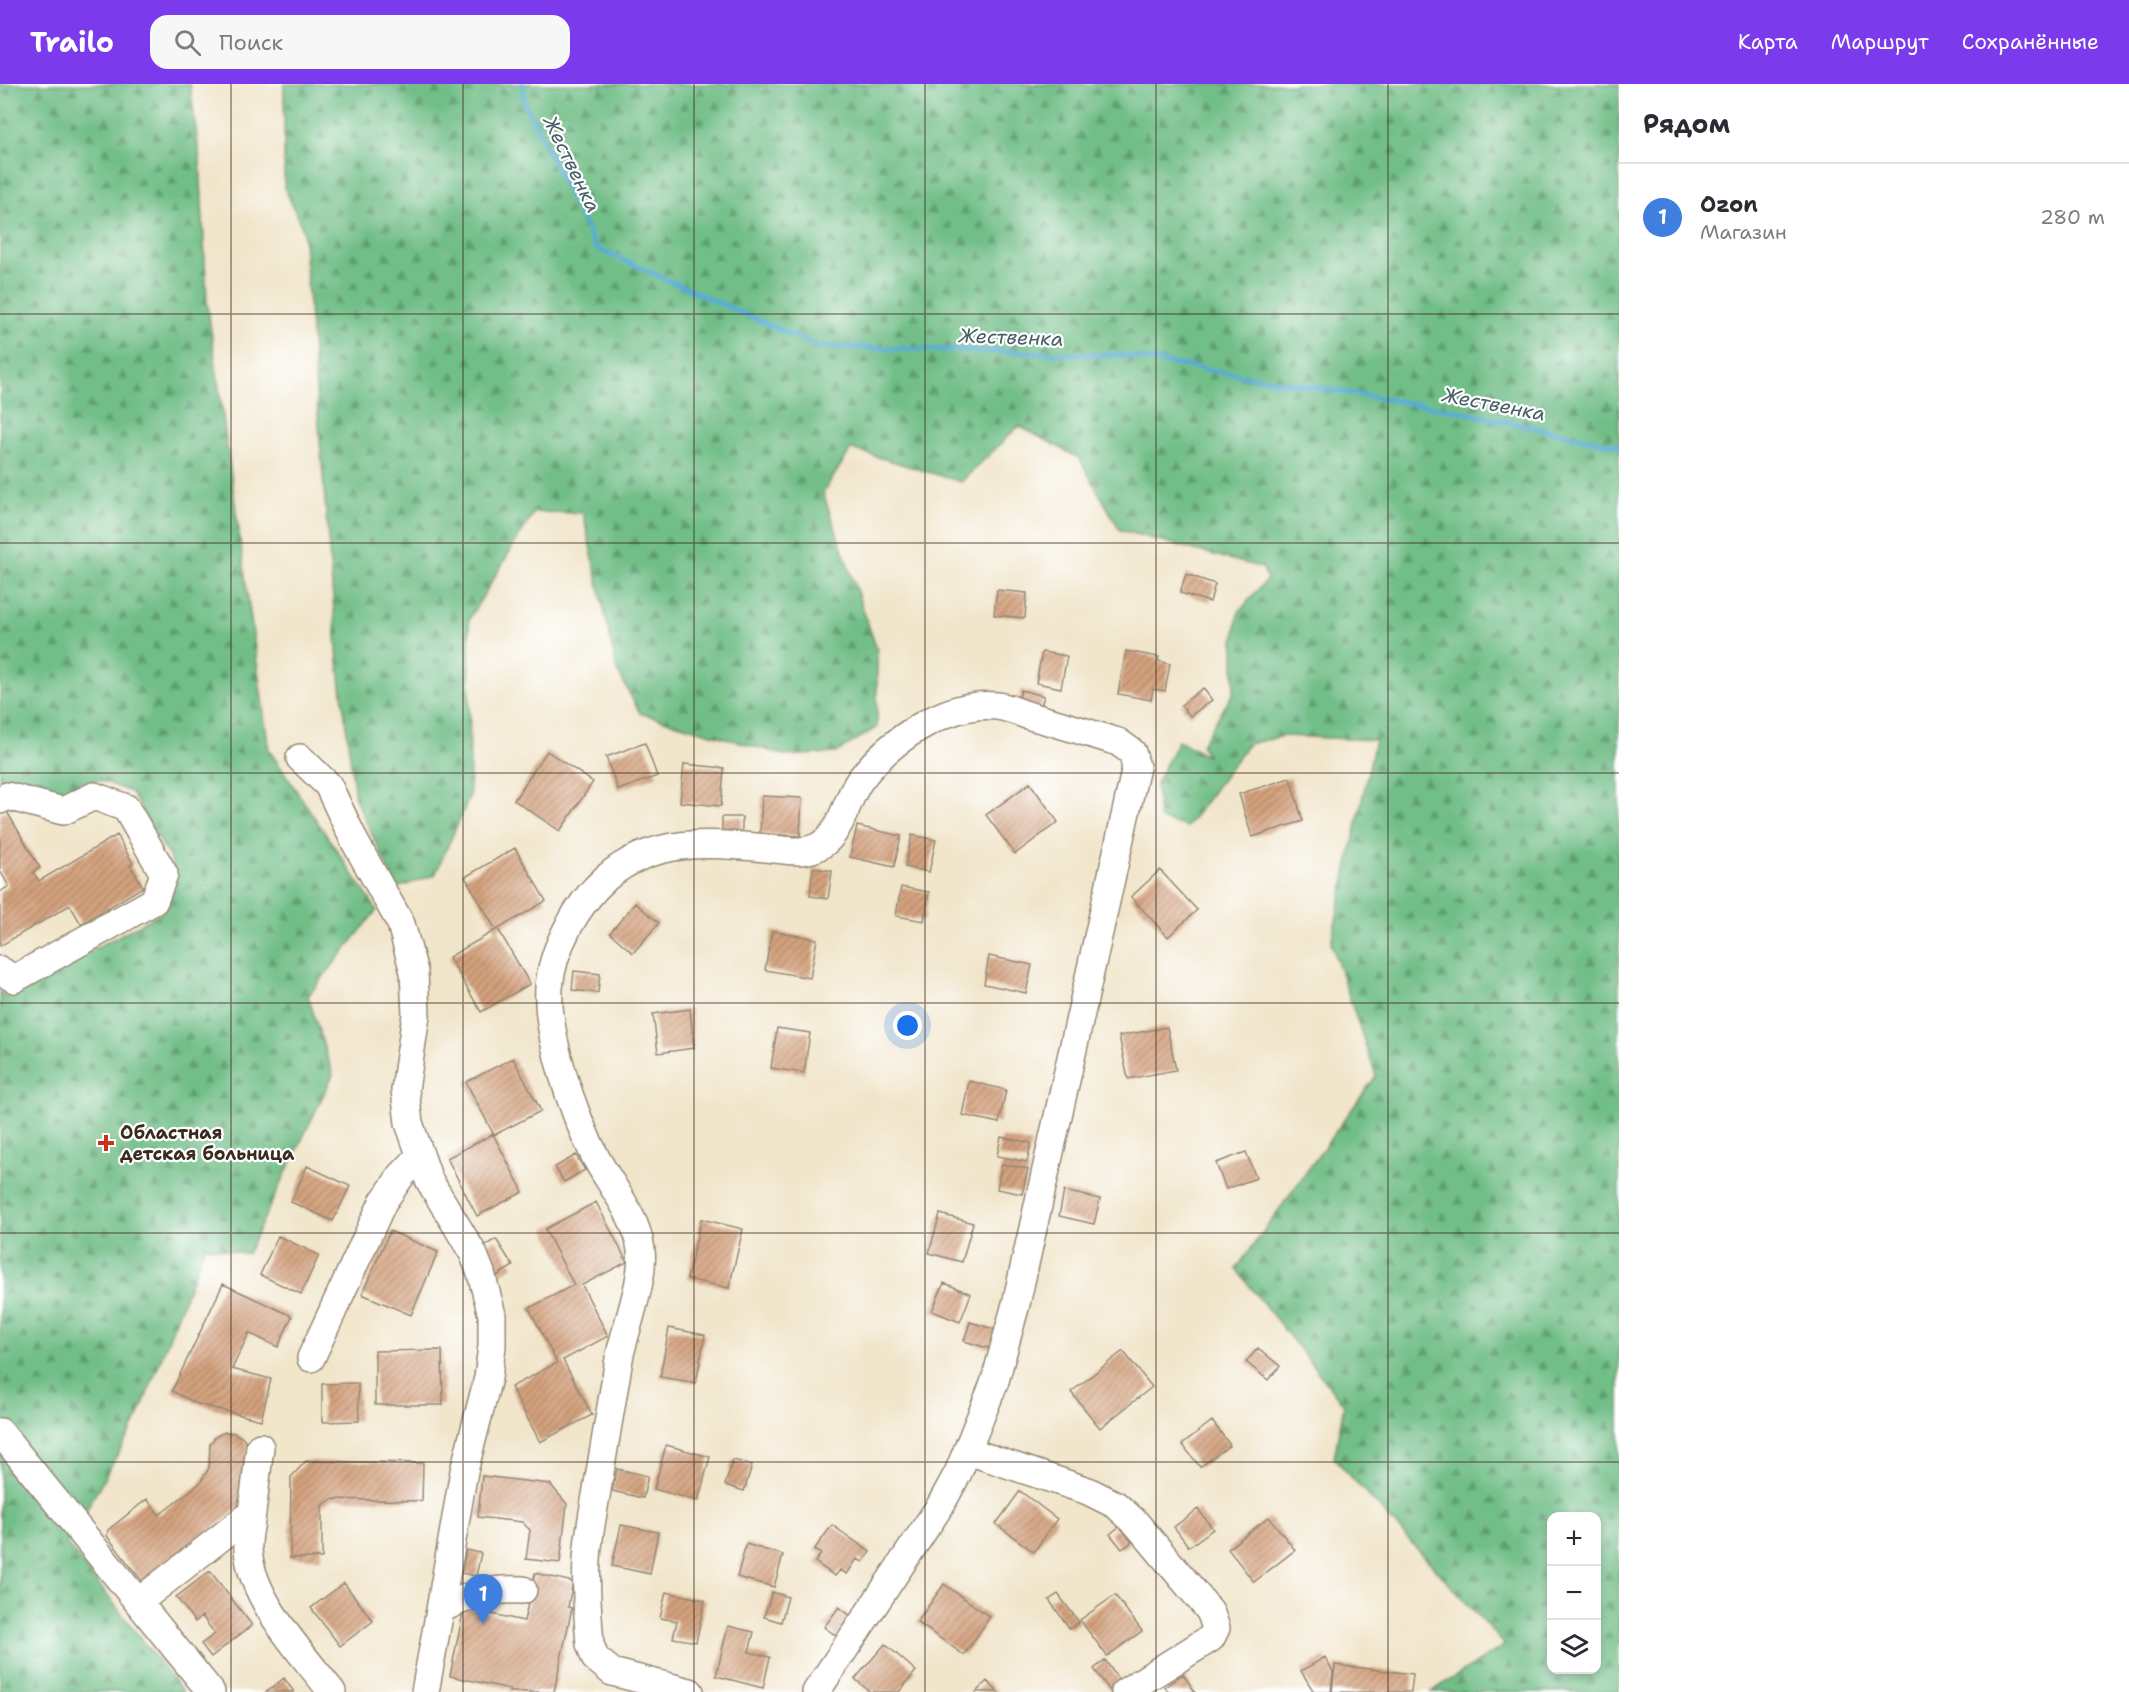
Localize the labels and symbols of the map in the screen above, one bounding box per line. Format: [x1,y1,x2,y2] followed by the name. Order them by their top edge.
[537,110,607,217] water label: Жественка
[957,322,1064,352] water label: Жественка
[1439,381,1548,427] water label: Жественка
[893,1011,922,1040] your location
[120,1121,295,1166] place label: Областная детская больница
[97,1134,115,1152] marker: Областная детская больница
[464,1574,502,1624] pin: 1

